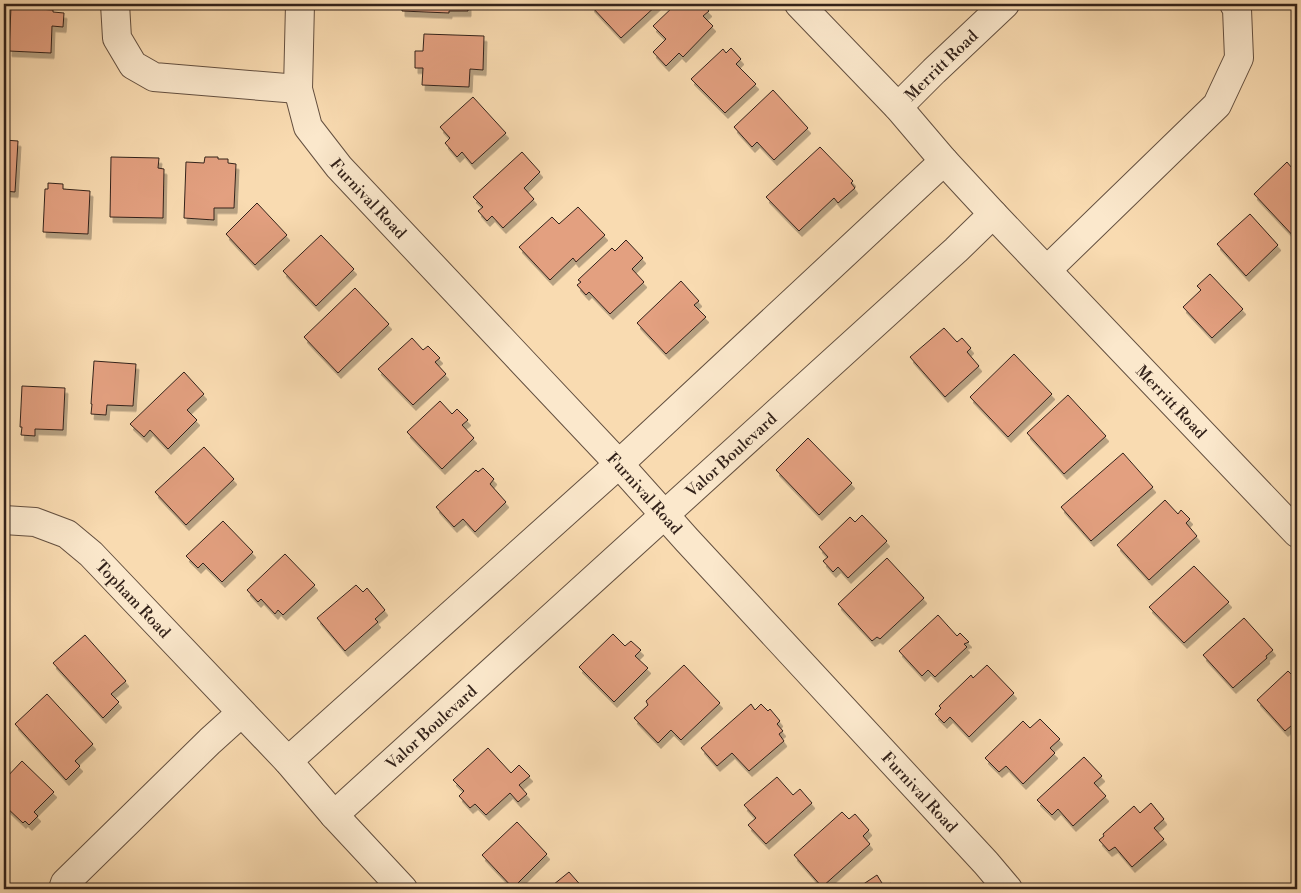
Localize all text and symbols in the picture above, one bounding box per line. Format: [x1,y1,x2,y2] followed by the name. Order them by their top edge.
[901,26,982,105] street label: Merritt Road
[325,155,410,243] street label: Furnival Road
[1131,361,1210,443] street label: Merritt Road
[681,409,781,502] street label: Valor Boulevard
[602,449,686,539] street label: Furnival Road
[91,556,174,642] street label: Topham Road
[381,681,481,775] street label: Valor Boulevard
[877,748,961,837] street label: Furnival Road

